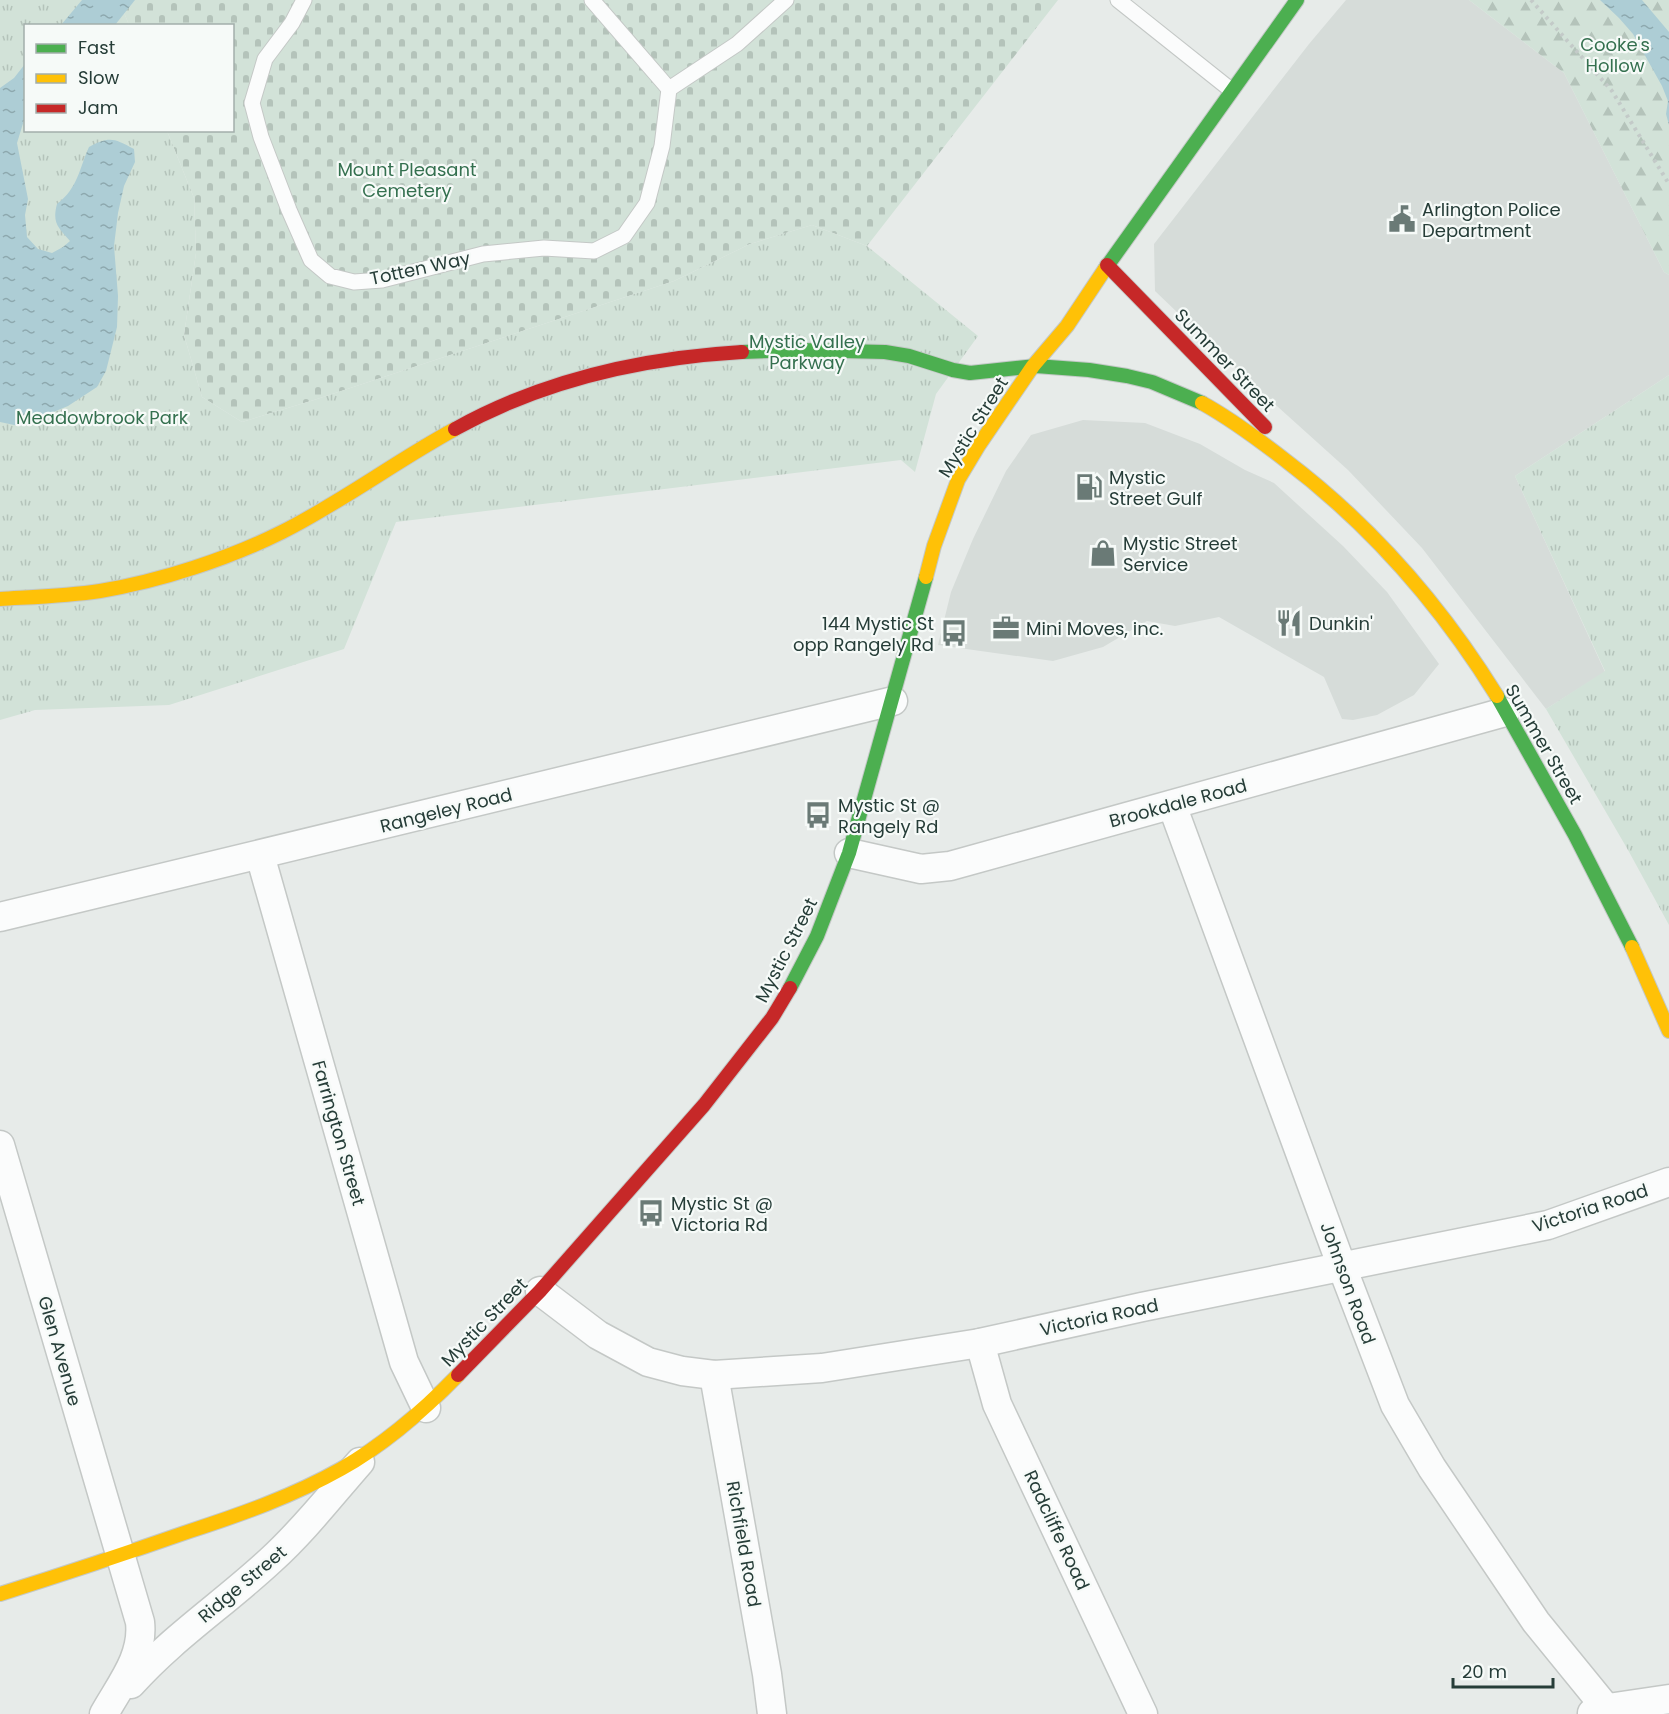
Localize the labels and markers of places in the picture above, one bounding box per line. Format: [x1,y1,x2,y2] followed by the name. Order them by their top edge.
[1422,197,1561,243] place label: Arlington Police Department
[1387,204,1417,234] public building icon: Arlington Police Department
[1109,465,1202,511] place label: Mystic Street Gulf
[1074,472,1104,502] fuel station icon: Mystic Street Gulf
[1123,531,1237,577] place label: Mystic Street Service
[1088,538,1118,568] shop icon: Mystic Street Service
[1274,608,1304,638] restaurant icon: Dunkin'
[793,611,934,657] place label: 144 Mystic St opp Rangely Rd
[1309,611,1373,636] place label: Dunkin'
[991,613,1021,643] office icon: Mini Moves, inc.
[1026,616,1163,641] place label: Mini Moves, inc.
[939,618,969,648] bus stop icon: 144 Mystic St opp Rangely Rd
[838,793,940,839] place label: Mystic St @ Rangely Rd
[803,800,833,830] bus stop icon: Mystic St @ Rangely Rd
[671,1191,773,1237] place label: Mystic St @ Victoria Rd
[636,1198,666,1228] bus stop icon: Mystic St @ Victoria Rd

